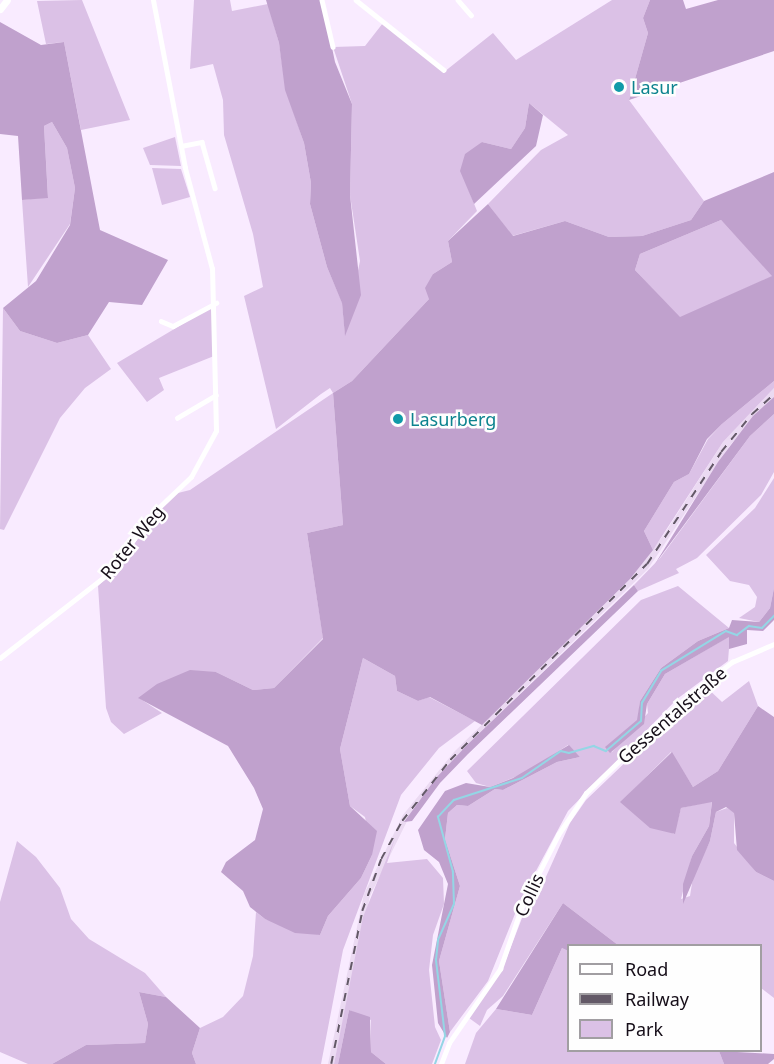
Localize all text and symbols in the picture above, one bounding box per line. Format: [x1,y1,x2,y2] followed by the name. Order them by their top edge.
[631,76,678,98] place label: Lasur
[612,80,626,94] marker: Lasur
[410,408,496,430] place label: Lasurberg
[391,412,405,426] marker: Lasurberg
[96,501,168,583] street label: Roter Weg
[613,662,731,768] street label: Gessentalstraße
[510,870,548,920] street label: Collis
[567,944,762,1052] legend
[625,957,668,981] text: Road
[625,987,689,1011] text: Railway
[625,1017,663,1041] text: Park

